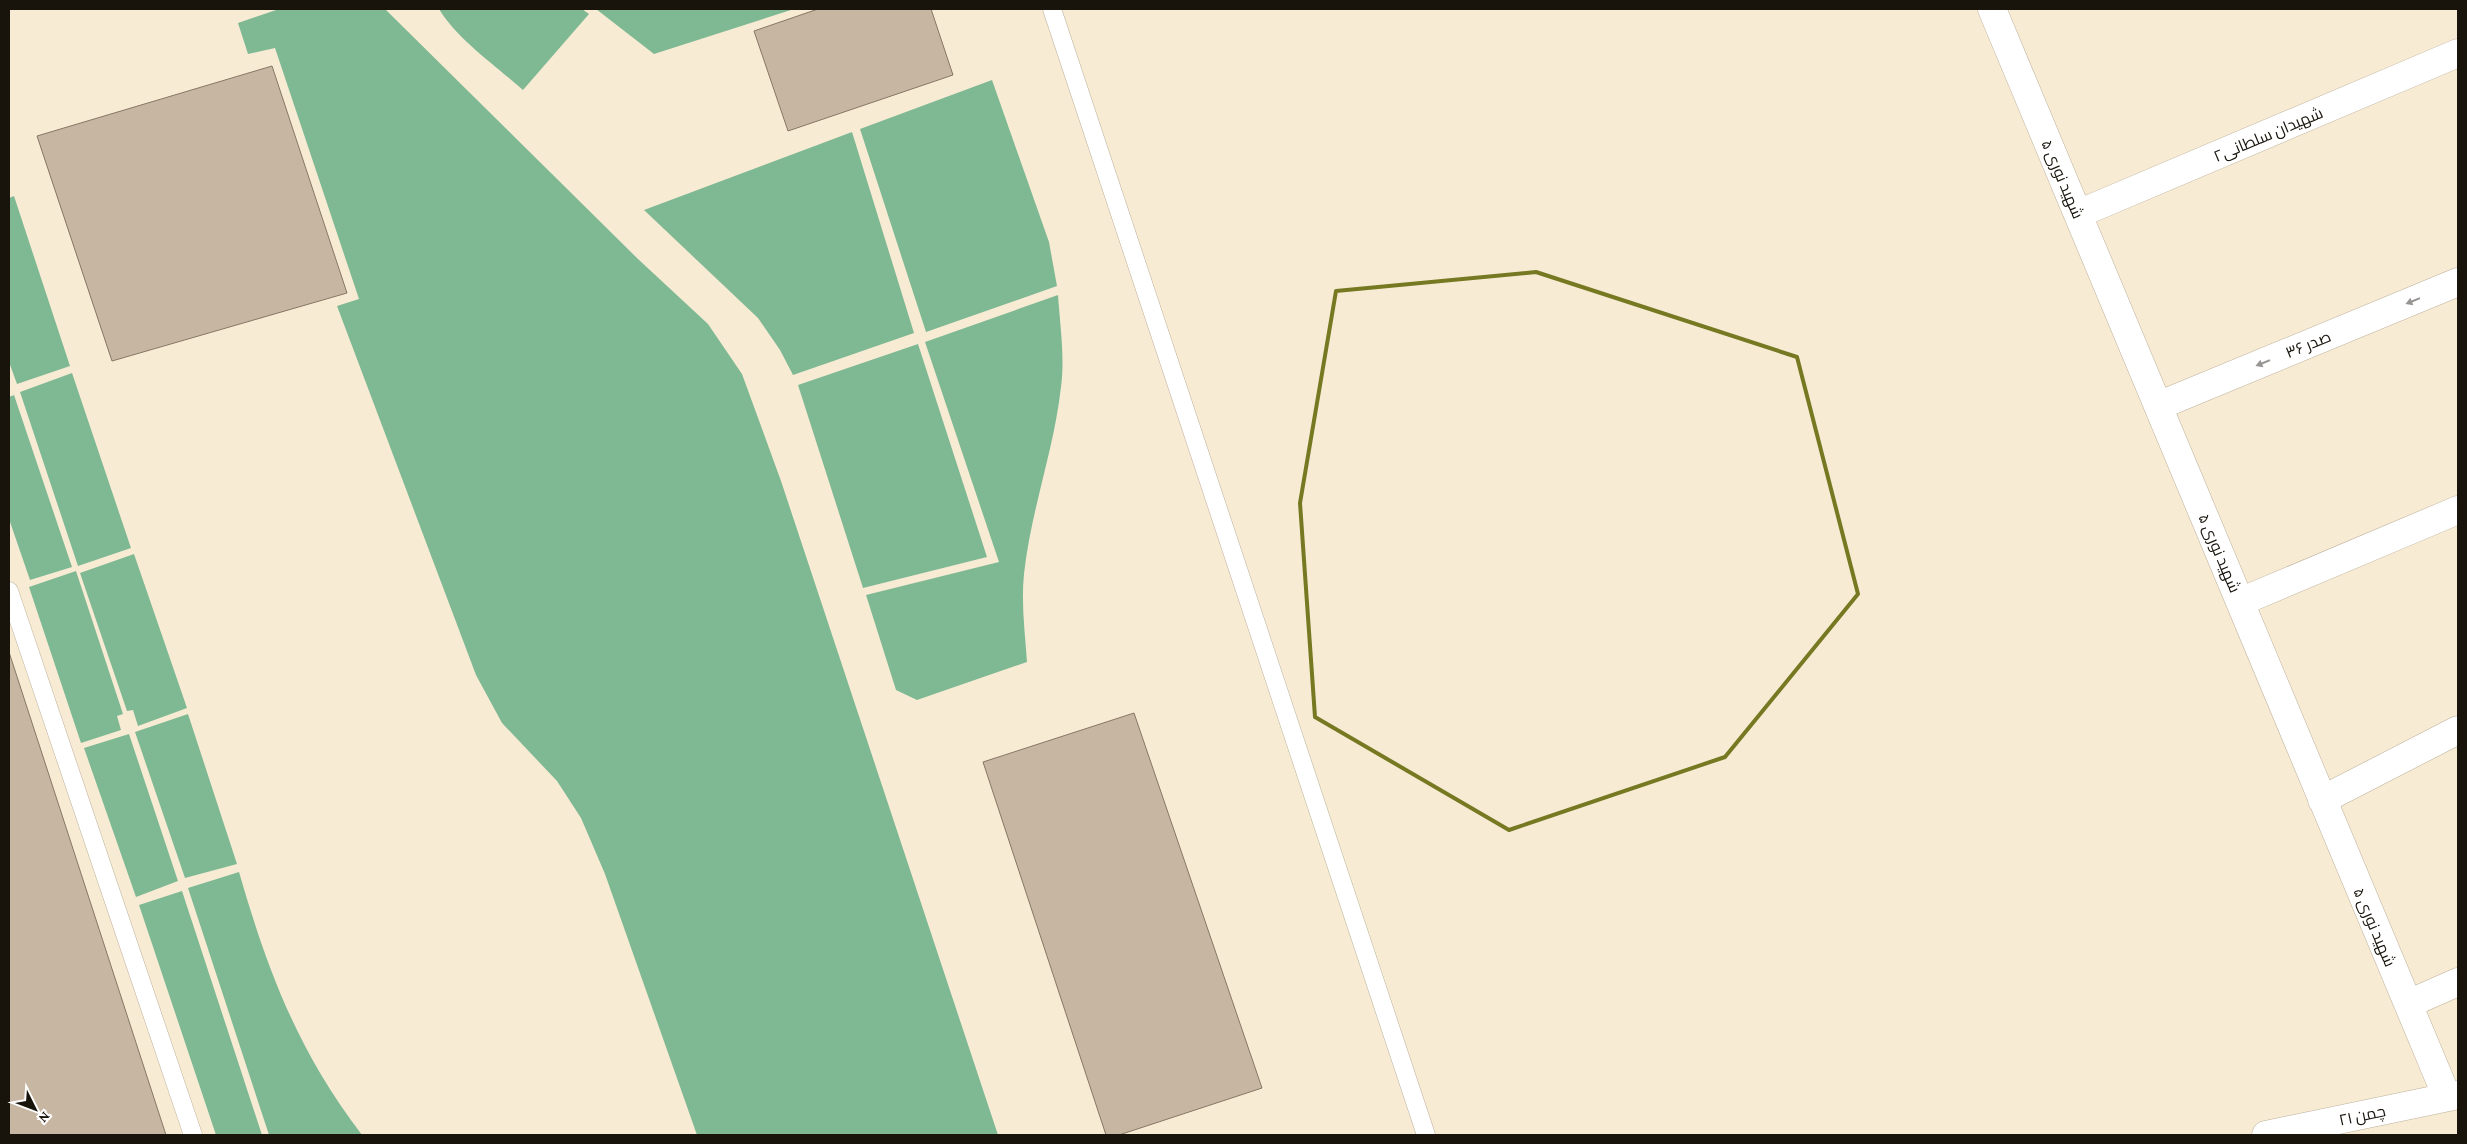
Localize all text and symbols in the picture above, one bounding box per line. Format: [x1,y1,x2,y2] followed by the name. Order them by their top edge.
[2211,104,2326,167] street label: شهیدان سلطانی۲
[2036,137,2087,222] street label: شهید نوری ۵
[2406,297,2420,305] one-way arrow
[2283,328,2334,362] street label: صدر ۳۶
[2256,359,2270,367] one-way arrow
[2193,511,2244,596] street label: شهید نوری ۵
[2348,885,2399,970] street label: شهید نوری ۵
[10,1084,60,1134] north arrow
[2337,1102,2388,1132] street label: چمن ۲۱
[35,1109,54,1127] text: N

